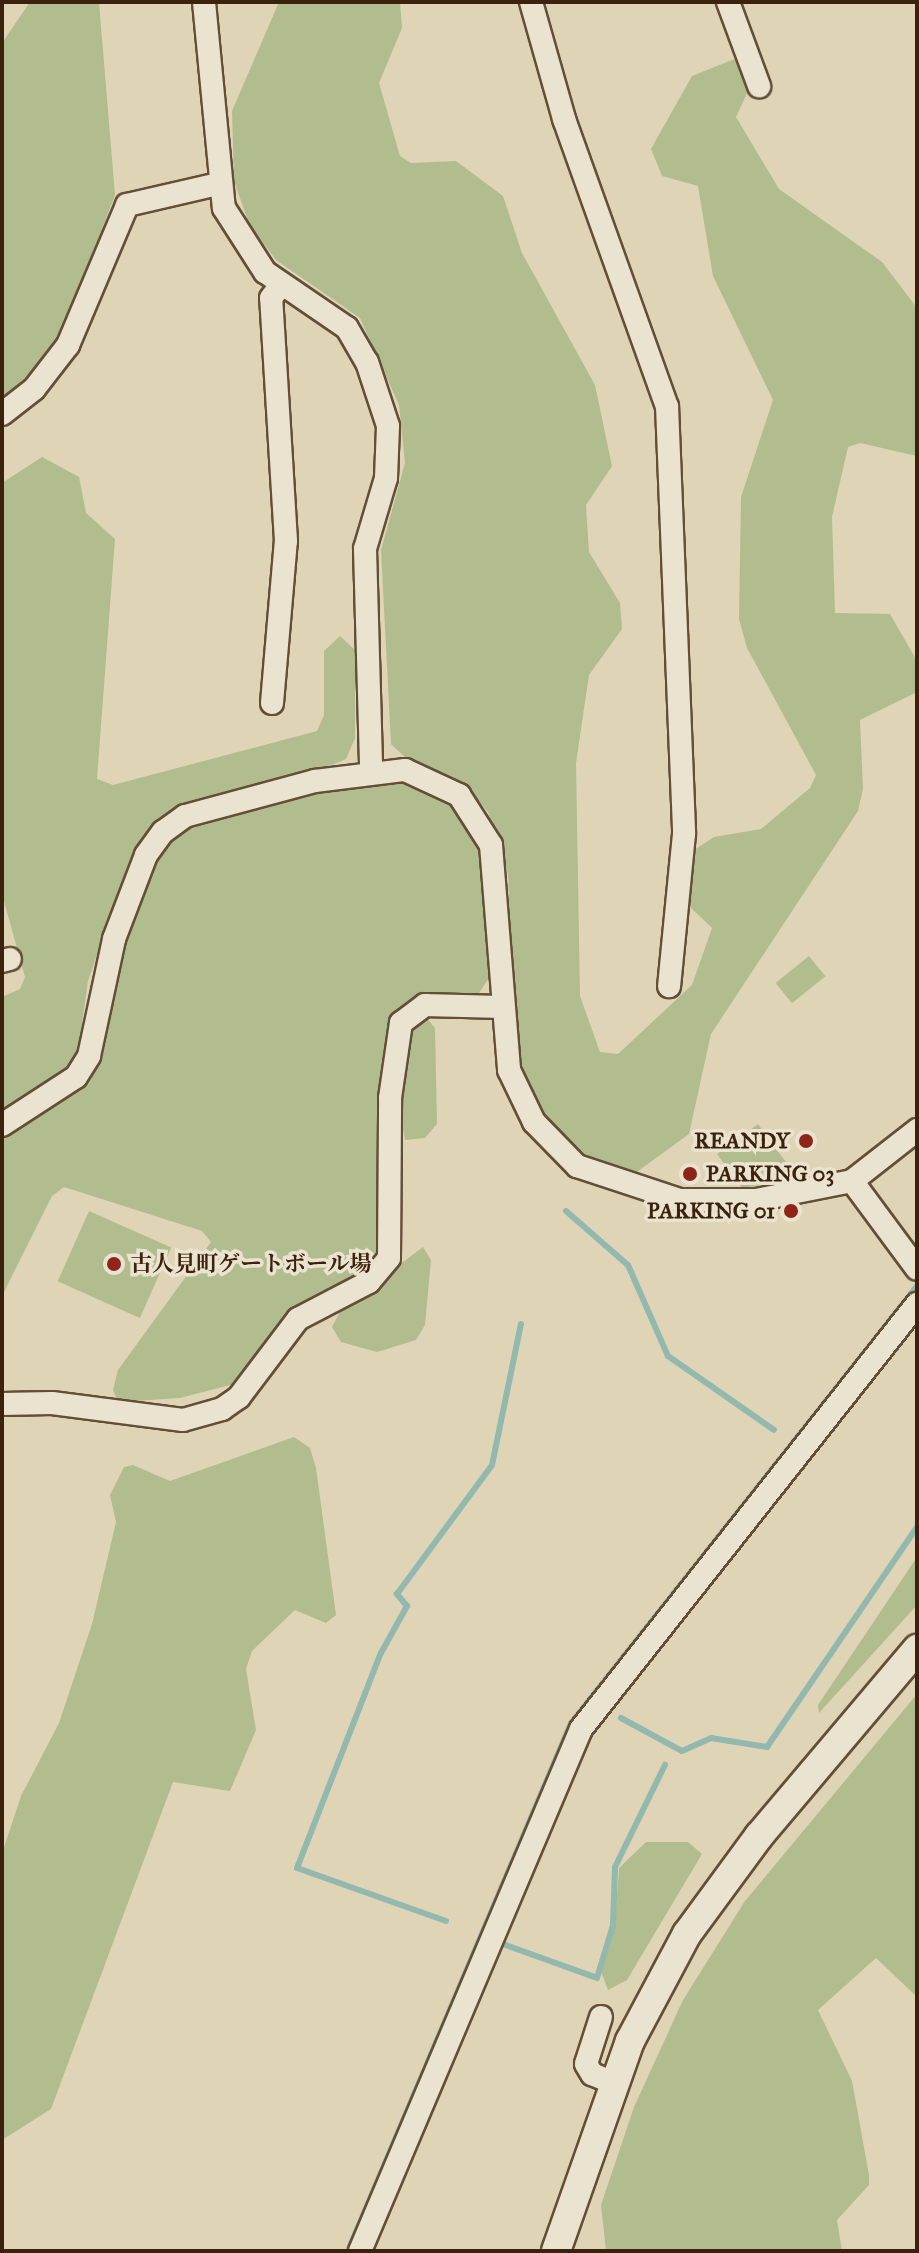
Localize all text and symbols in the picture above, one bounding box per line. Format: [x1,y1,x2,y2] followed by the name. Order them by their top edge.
[694,1128,790,1154] place label: REANDY
[797,1132,815,1150] marker: REANDY
[706,1161,834,1187] place label: PARKING 03
[681,1165,699,1183] marker: PARKING 03
[647,1198,775,1224] place label: PARKING 01
[782,1202,800,1220] marker: PARKING 01
[130,1251,372,1277] place label: 古人見町ゲートボール場
[105,1255,123,1273] marker: 古人見町ゲートボール場

